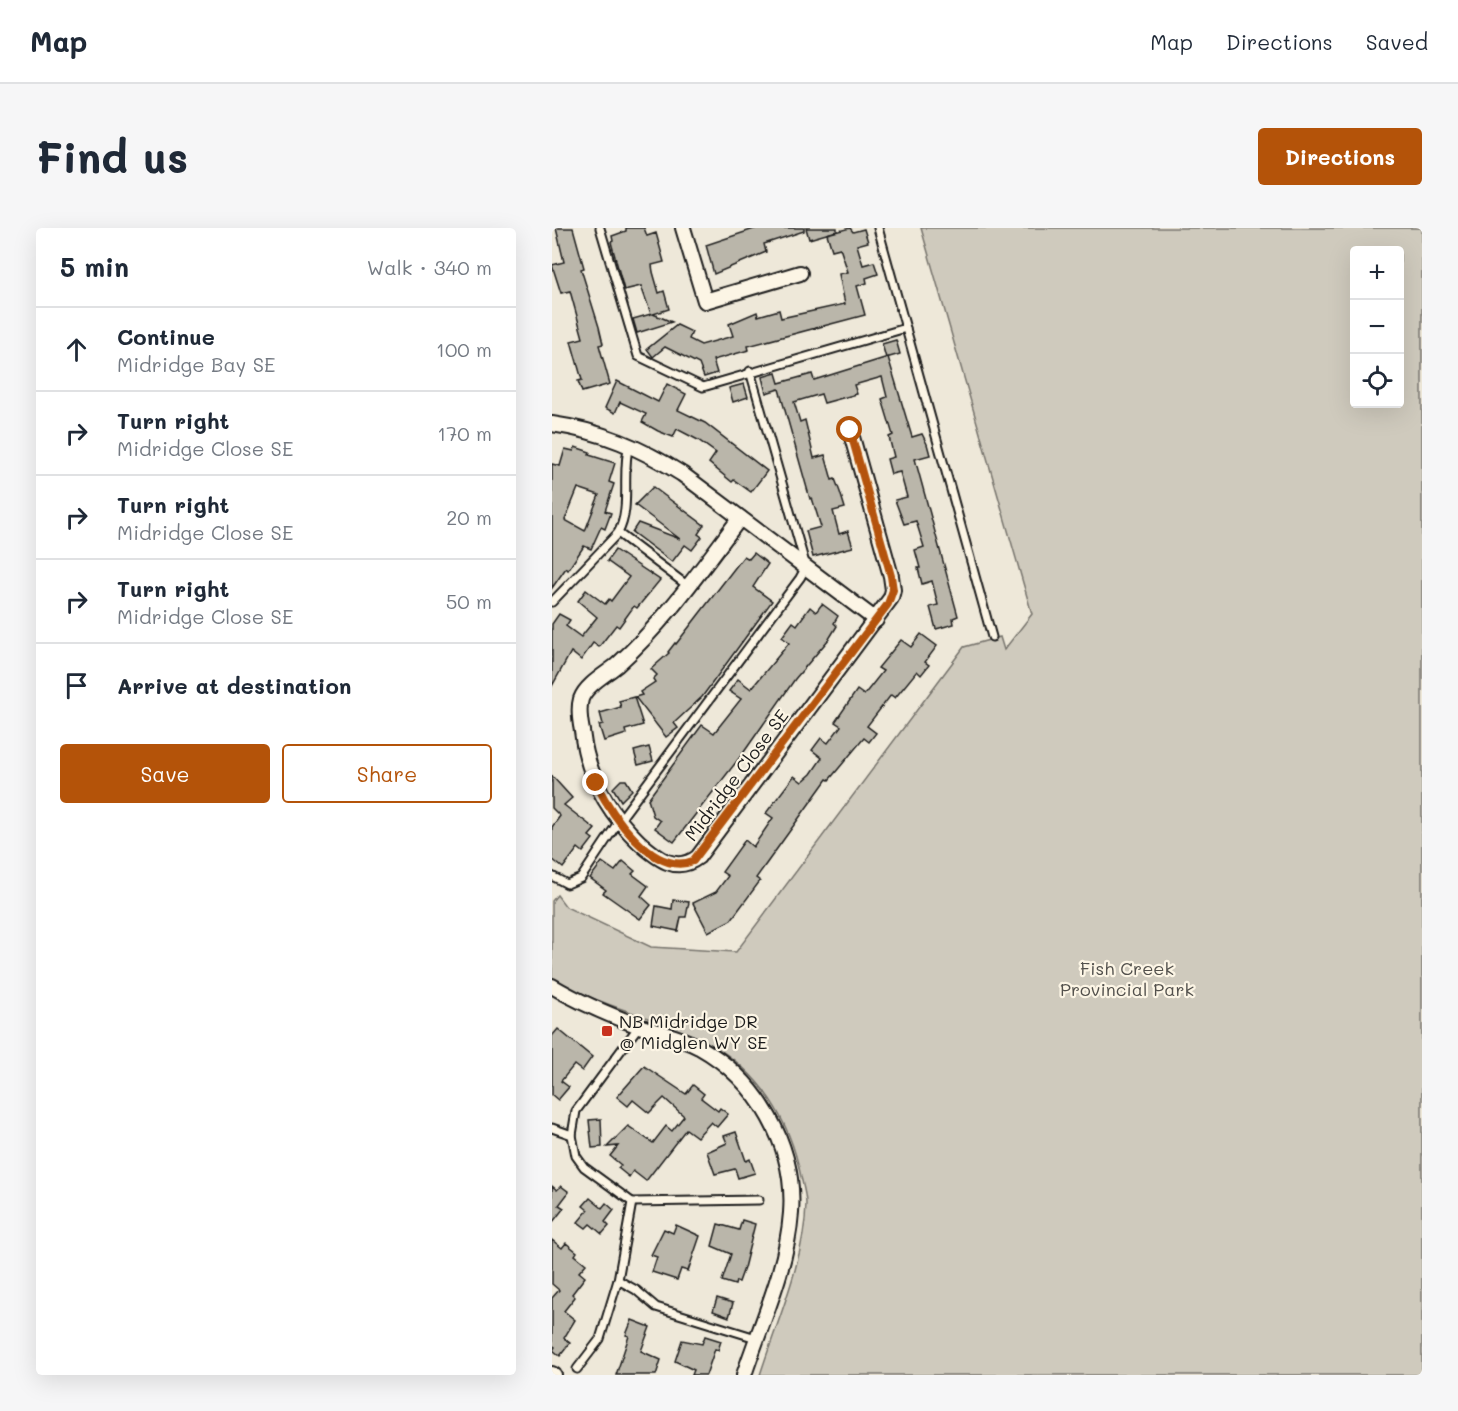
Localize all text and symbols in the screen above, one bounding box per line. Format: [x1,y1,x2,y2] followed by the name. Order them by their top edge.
[30,23,87,59] text: Map
[1150,28,1193,55] text: Map
[1226,28,1333,55] text: Directions
[1366,28,1428,55] text: Saved
[1258,128,1422,185] button: Directions
[36,129,188,184] text: Find us
[1350,246,1404,408] map controls
[1350,246,1404,300] button: +
[60,250,129,284] text: 5 min
[367,254,492,280] text: Walk · 340 m
[1350,300,1404,354] button: −
[117,322,215,351] text: Continue
[60,333,93,366] icon: ahead
[436,336,492,362] text: 100 m
[117,351,275,377] text: Midridge Bay SE
[1350,354,1404,408] button: locate
[117,406,229,435] text: Turn right
[836,416,862,442] route start
[60,417,93,450] icon: right
[437,420,492,446] text: 170 m
[117,435,293,461] text: Midridge Close SE
[117,490,229,519] text: Turn right
[60,501,93,534] icon: right
[446,504,492,530] text: 20 m
[117,519,293,545] text: Midridge Close SE
[117,574,229,603] text: Turn right
[60,585,93,618] icon: right
[446,588,492,614] text: 50 m
[117,603,293,629] text: Midridge Close SE
[60,669,93,702] icon: arrive
[117,671,352,700] text: Arrive at destination
[679,704,793,846] street label: Midridge Close SE
[60,744,270,803] button: Save
[282,744,492,803] button: Share
[582,769,608,795] route end
[1060,956,1194,1001] park label: Fish Creek Provincial Park
[619,1009,768,1054] place label: NB Midridge DR @ Midglen WY SE
[600,1024,614,1038] marker: NB Midridge DR @ Midglen WY SE

